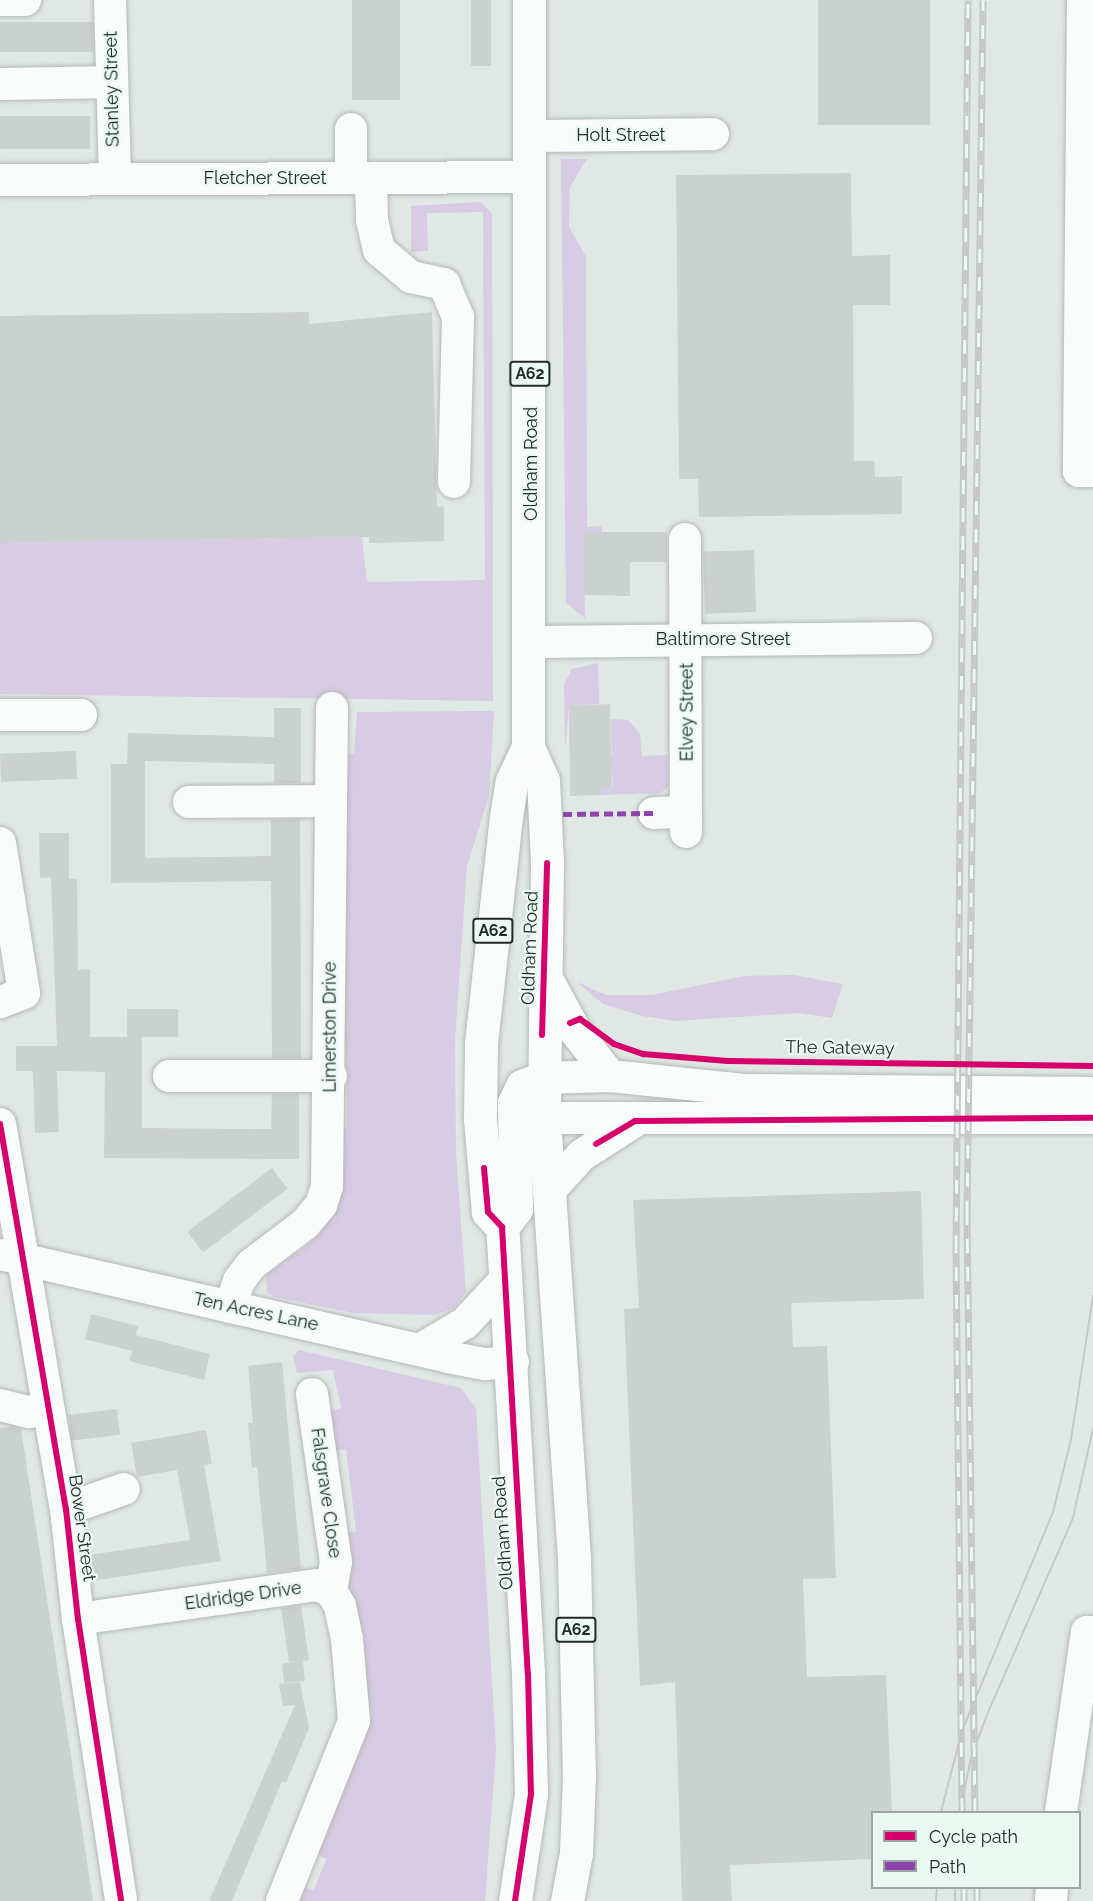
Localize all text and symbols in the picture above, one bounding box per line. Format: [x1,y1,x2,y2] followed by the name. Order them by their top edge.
[100,31,124,147] street label: Stanley Street
[576,124,666,146] street label: Holt Street
[203,167,327,189] street label: Fletcher Street
[509,361,551,387] road number: A62
[520,407,542,521] street label: Oldham Road
[656,628,790,650] street label: Baltimore Street
[676,662,698,762] street label: Elvey Street
[517,891,543,1005] street label: Oldham Road
[472,918,514,944] road number: A62
[319,961,341,1093] street label: Limerston Drive
[785,1036,895,1060] street label: The Gateway
[191,1288,321,1336] street label: Ten Acres Lane
[306,1426,346,1560] street label: Falsgrave Close
[64,1473,100,1583] street label: Bower Street
[488,1475,518,1591] street label: Oldham Road
[183,1577,303,1615] street label: Eldridge Drive
[555,1617,597,1643] road number: A62
[871,1811,1081,1889] legend
[929,1826,1018,1847] text: Cycle path
[929,1856,966,1877] text: Path

